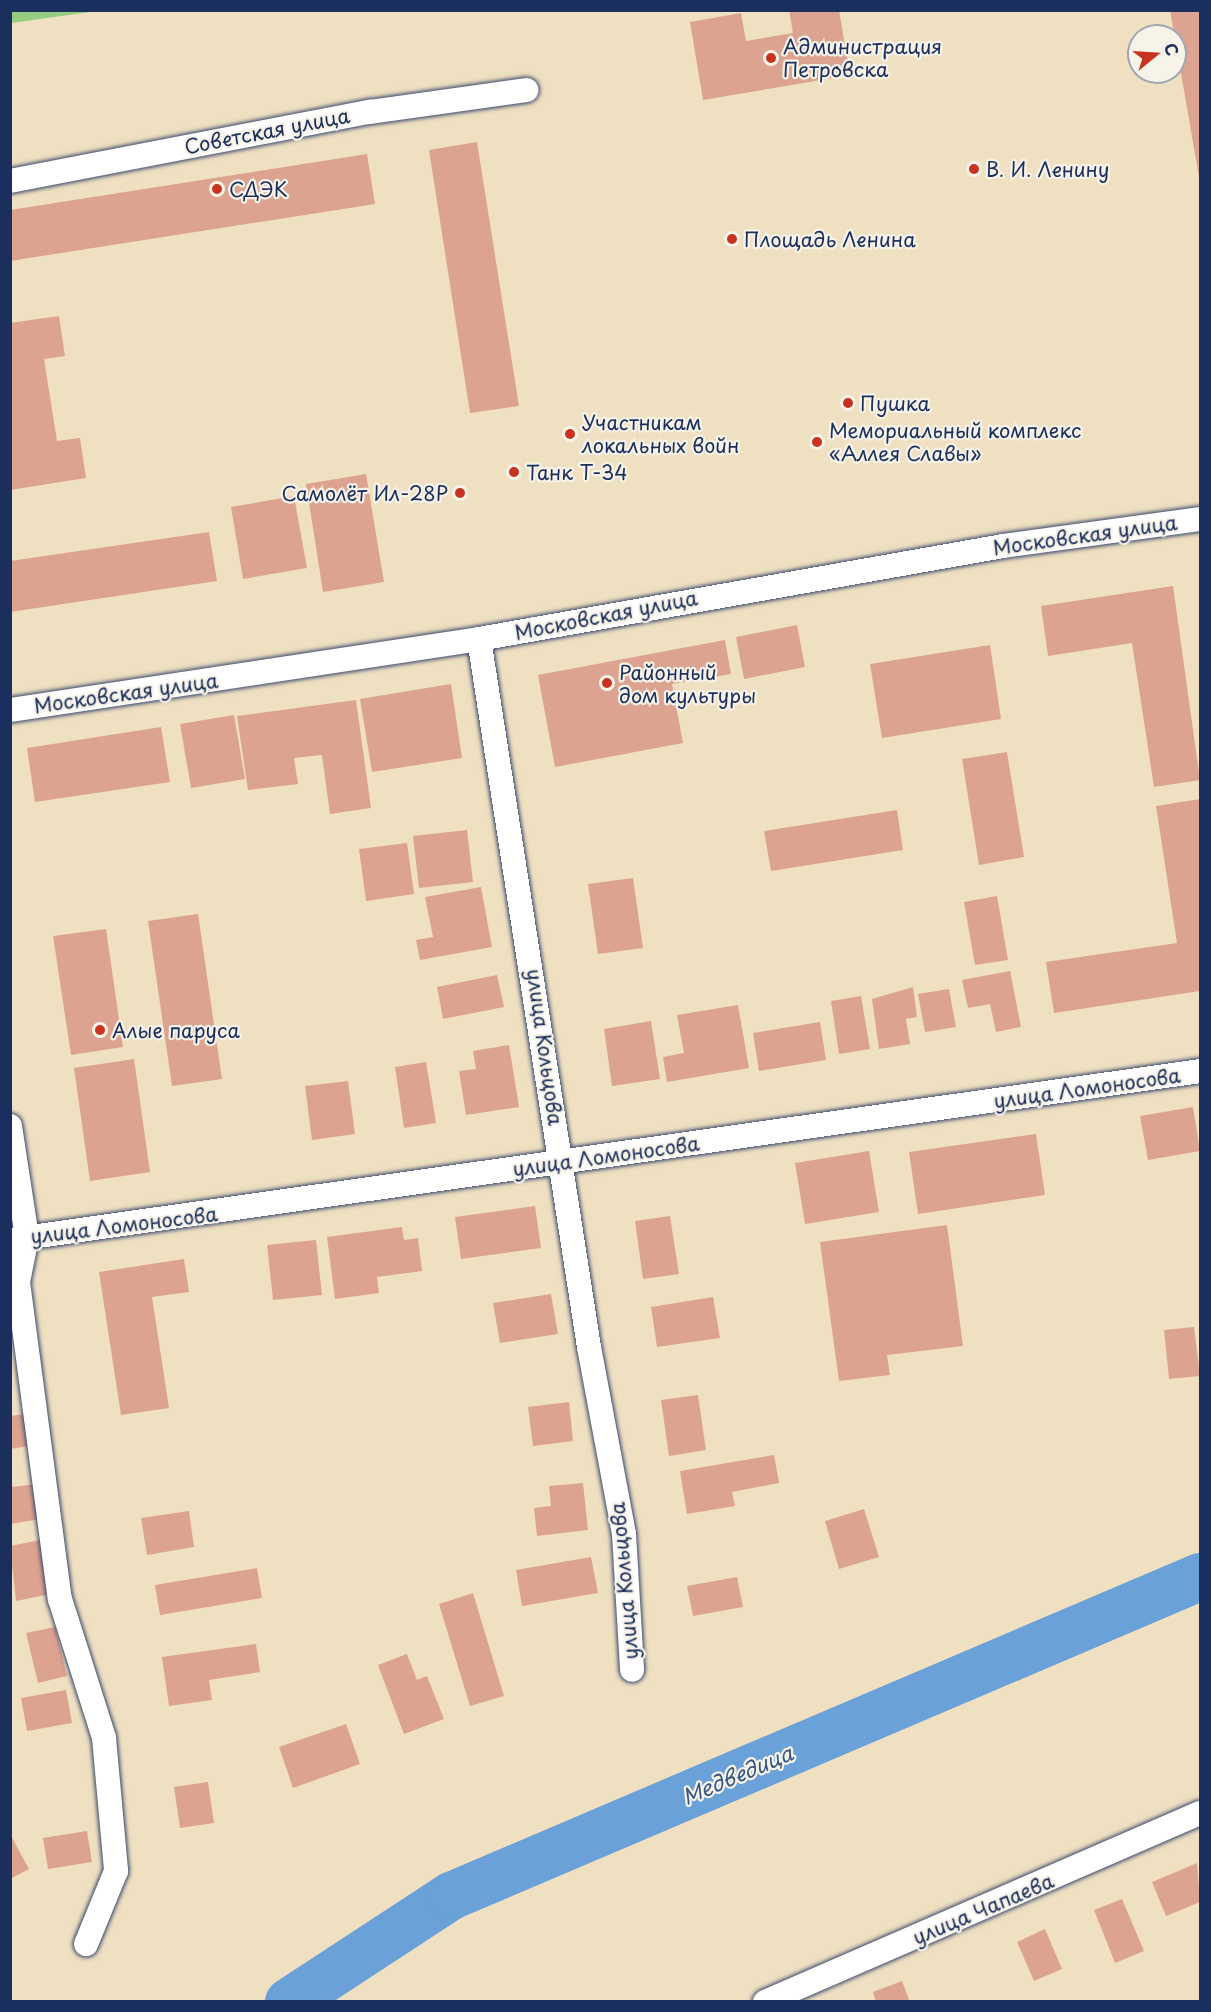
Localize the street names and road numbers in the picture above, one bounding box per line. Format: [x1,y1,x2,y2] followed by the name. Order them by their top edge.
[182,103,352,159] street label: Советская улица
[991,510,1179,560] street label: Московская улица
[512,585,700,645] street label: Московская улица
[32,668,220,718] street label: Московская улица
[522,967,568,1127] street label: улица Кольцова
[991,1063,1183,1113] street label: улица Ломоносова
[510,1131,702,1181] street label: улица Ломоносова
[28,1202,220,1248] street label: улица Ломоносова
[605,1501,643,1661] street label: улица Кольцова
[909,1868,1057,1950] street label: улица Чапаева

